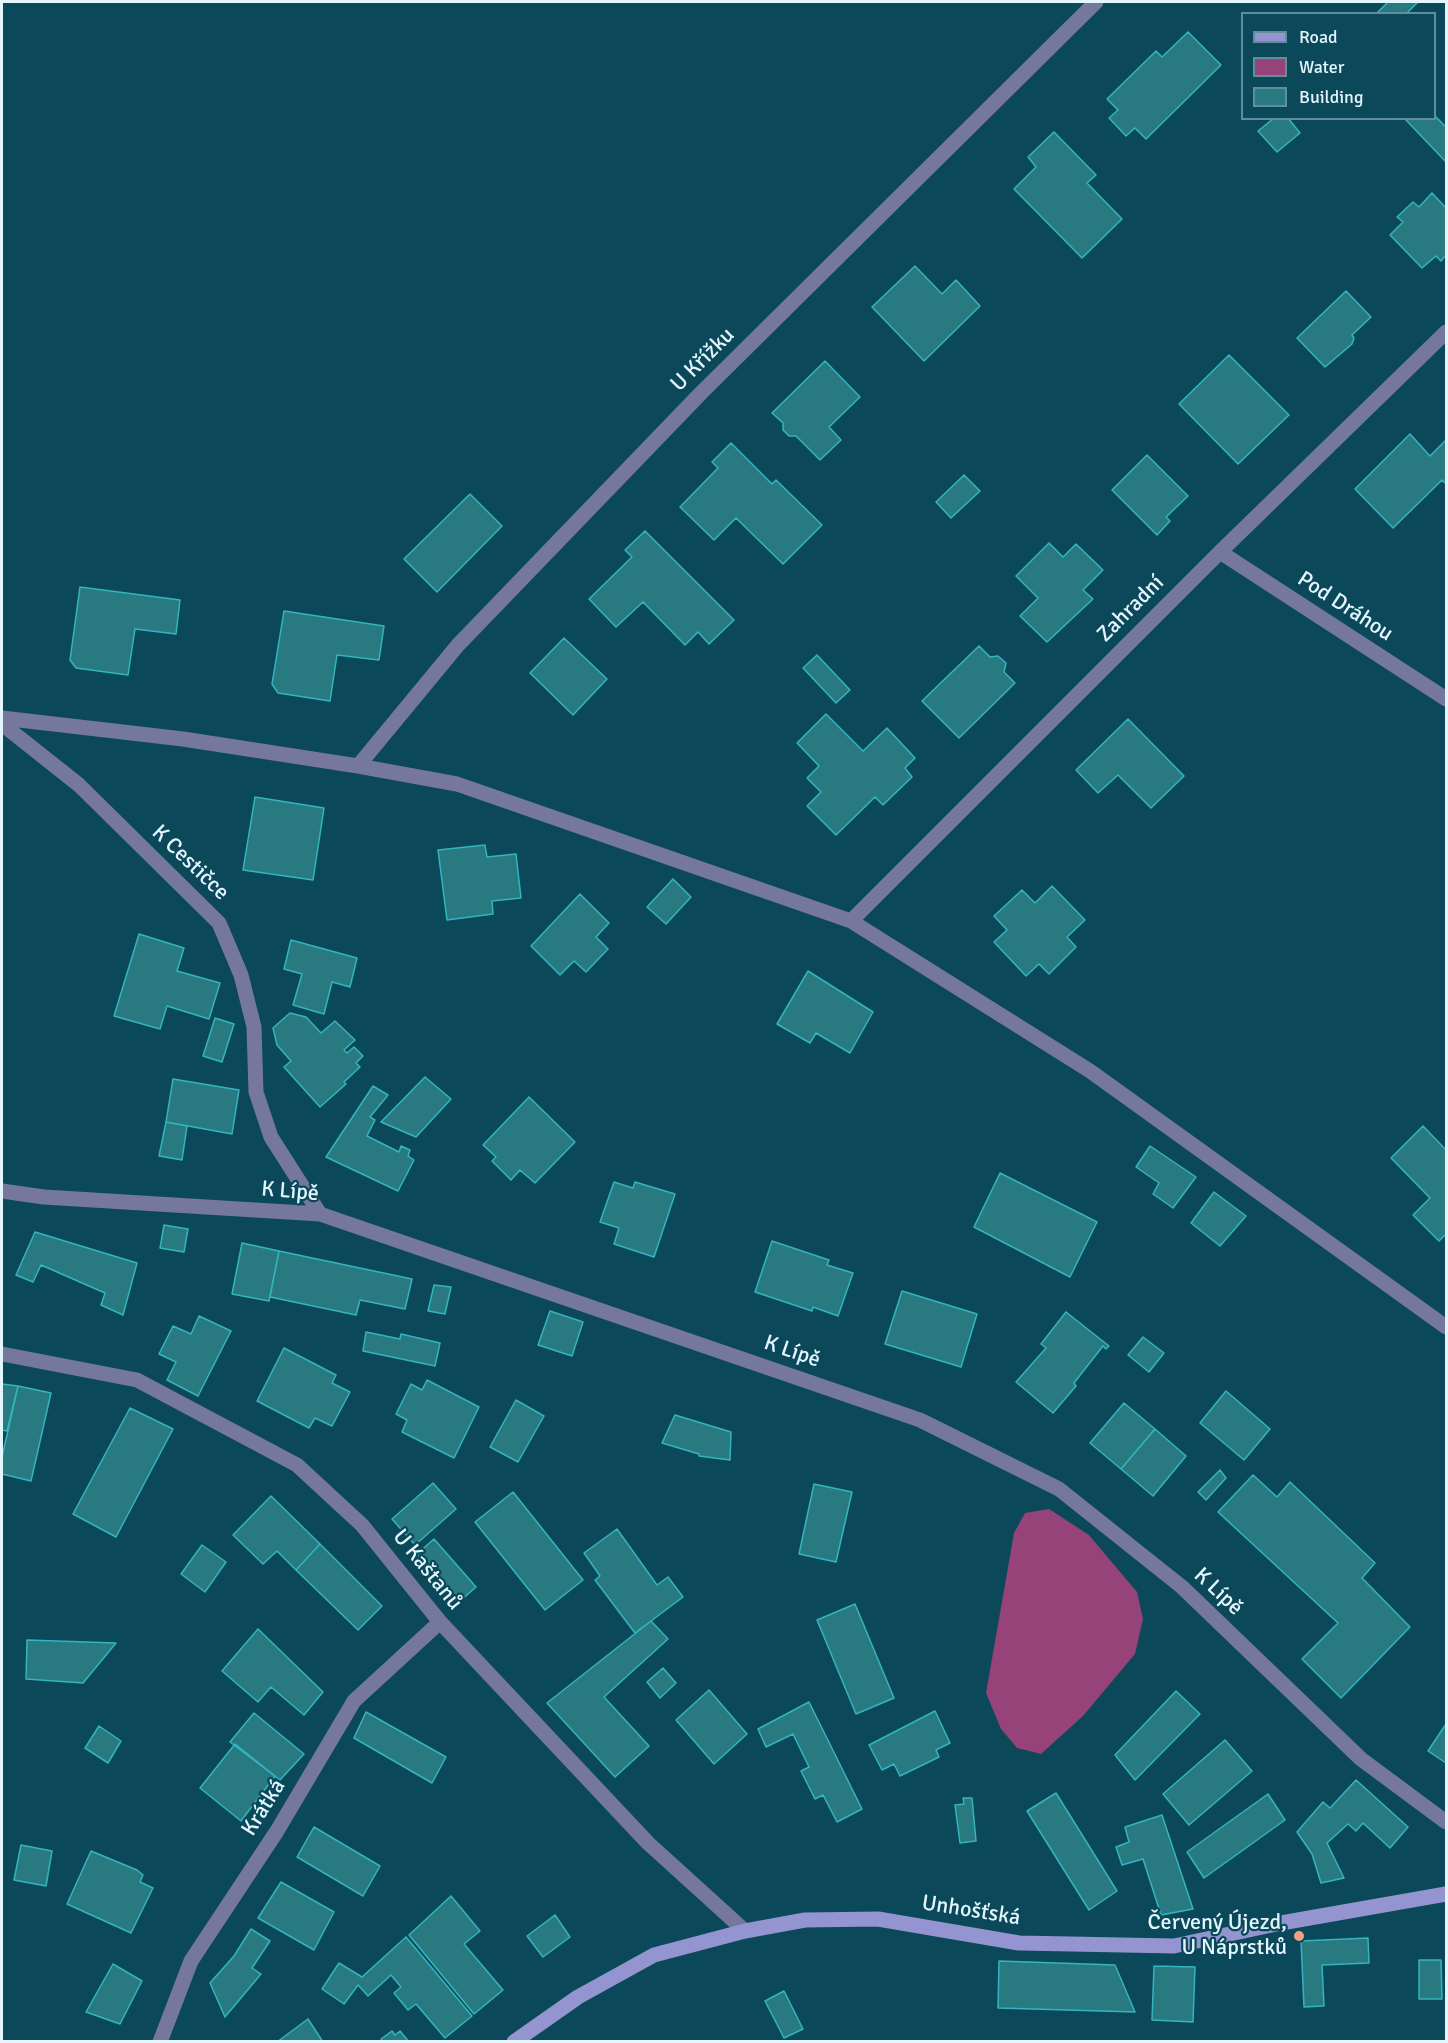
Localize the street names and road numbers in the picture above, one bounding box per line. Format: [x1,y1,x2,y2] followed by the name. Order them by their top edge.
[666,323,740,397] street label: U Křížku
[1292,566,1398,648] street label: Pod Dráhou
[1092,570,1170,648] street label: Zahradní
[146,820,234,906] street label: K Cestičce
[260,1176,320,1208] street label: K Lípě
[760,1330,824,1374] street label: K Lípě
[386,1524,468,1616] street label: U Kaštanů
[1188,1563,1248,1621] street label: K Lípě
[236,1775,292,1841] street label: Krátká
[920,1890,1022,1932] street label: Unhošťská

